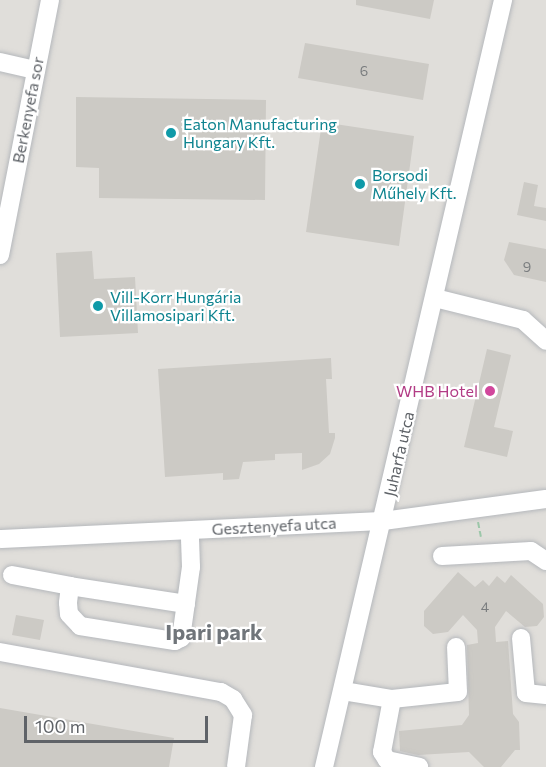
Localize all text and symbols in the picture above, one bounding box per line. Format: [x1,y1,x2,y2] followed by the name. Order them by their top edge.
[8,55,48,165] street label: Berkenyefa sor
[360,63,368,79] house number: 6
[183,114,337,152] place label: Eaton Manufacturing Hungary Kft.
[164,126,178,140] marker: Eaton Manufacturing Hungary Kft.
[372,165,457,203] place label: Borsodi Műhely Kft.
[353,177,367,191] marker: Borsodi Műhely Kft.
[523,259,531,275] house number: 9
[110,287,241,325] place label: Vill-Korr Hungária Villamosipari Kft.
[91,299,105,313] marker: Vill-Korr Hungária Villamosipari Kft.
[396,381,478,401] place label: WHB Hotel
[483,384,497,398] marker: WHB Hotel
[380,410,418,498] street label: Juharfa utca
[211,513,337,539] street label: Gesztenyefa utca
[481,599,489,615] house number: 4
[165,619,263,645] district label: Ipari park
[27,704,212,742] scale bar
[35,715,85,737] text: 100 m

